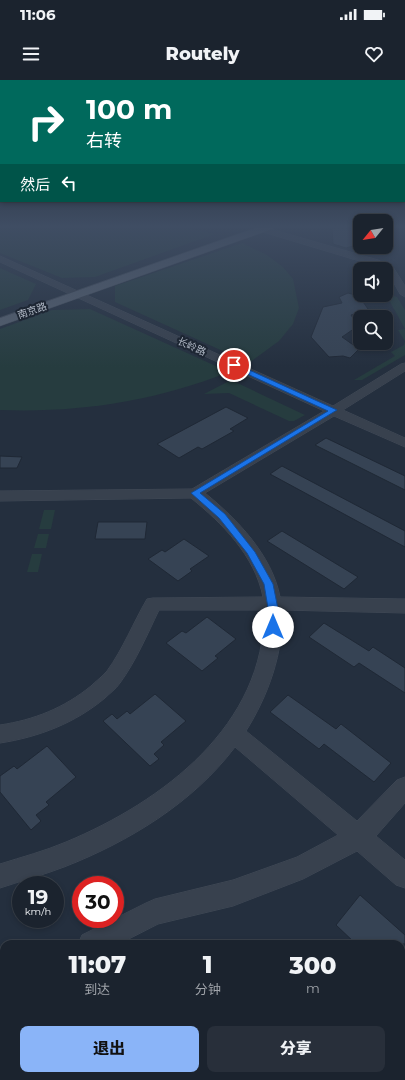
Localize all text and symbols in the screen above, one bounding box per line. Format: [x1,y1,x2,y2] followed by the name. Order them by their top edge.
[20,5,55,24] text: 11:06
[20,43,42,65] icon: menu
[166,43,239,65] text: Routely
[363,43,385,65] icon: heart
[86,92,172,126] text: 100 m
[20,96,72,148] icon: right
[86,130,122,152] text: 右转
[58,172,80,194] icon: left
[20,175,50,194] text: 然后
[353,214,393,254] north arrow
[353,214,393,350] map controls
[353,262,393,302] button: sound
[16,299,48,322] street label: 南京路
[353,310,393,350] button: search
[175,334,208,358] street label: 长岭路
[217,348,251,382] pin
[223,354,245,376] icon: arrive
[252,606,294,648] position arrow
[72,876,124,928] speed limit sign: 30
[28,885,48,909] text: 19
[25,905,51,918] text: km/h
[68,950,126,979] text: 11:07
[203,950,213,979] text: 1
[289,951,337,980] text: 300
[306,980,320,996] text: m
[84,981,110,997] text: 到达
[195,981,221,997] text: 分钟
[20,1026,199,1072] button: 退出
[207,1026,385,1072] button: 分享

